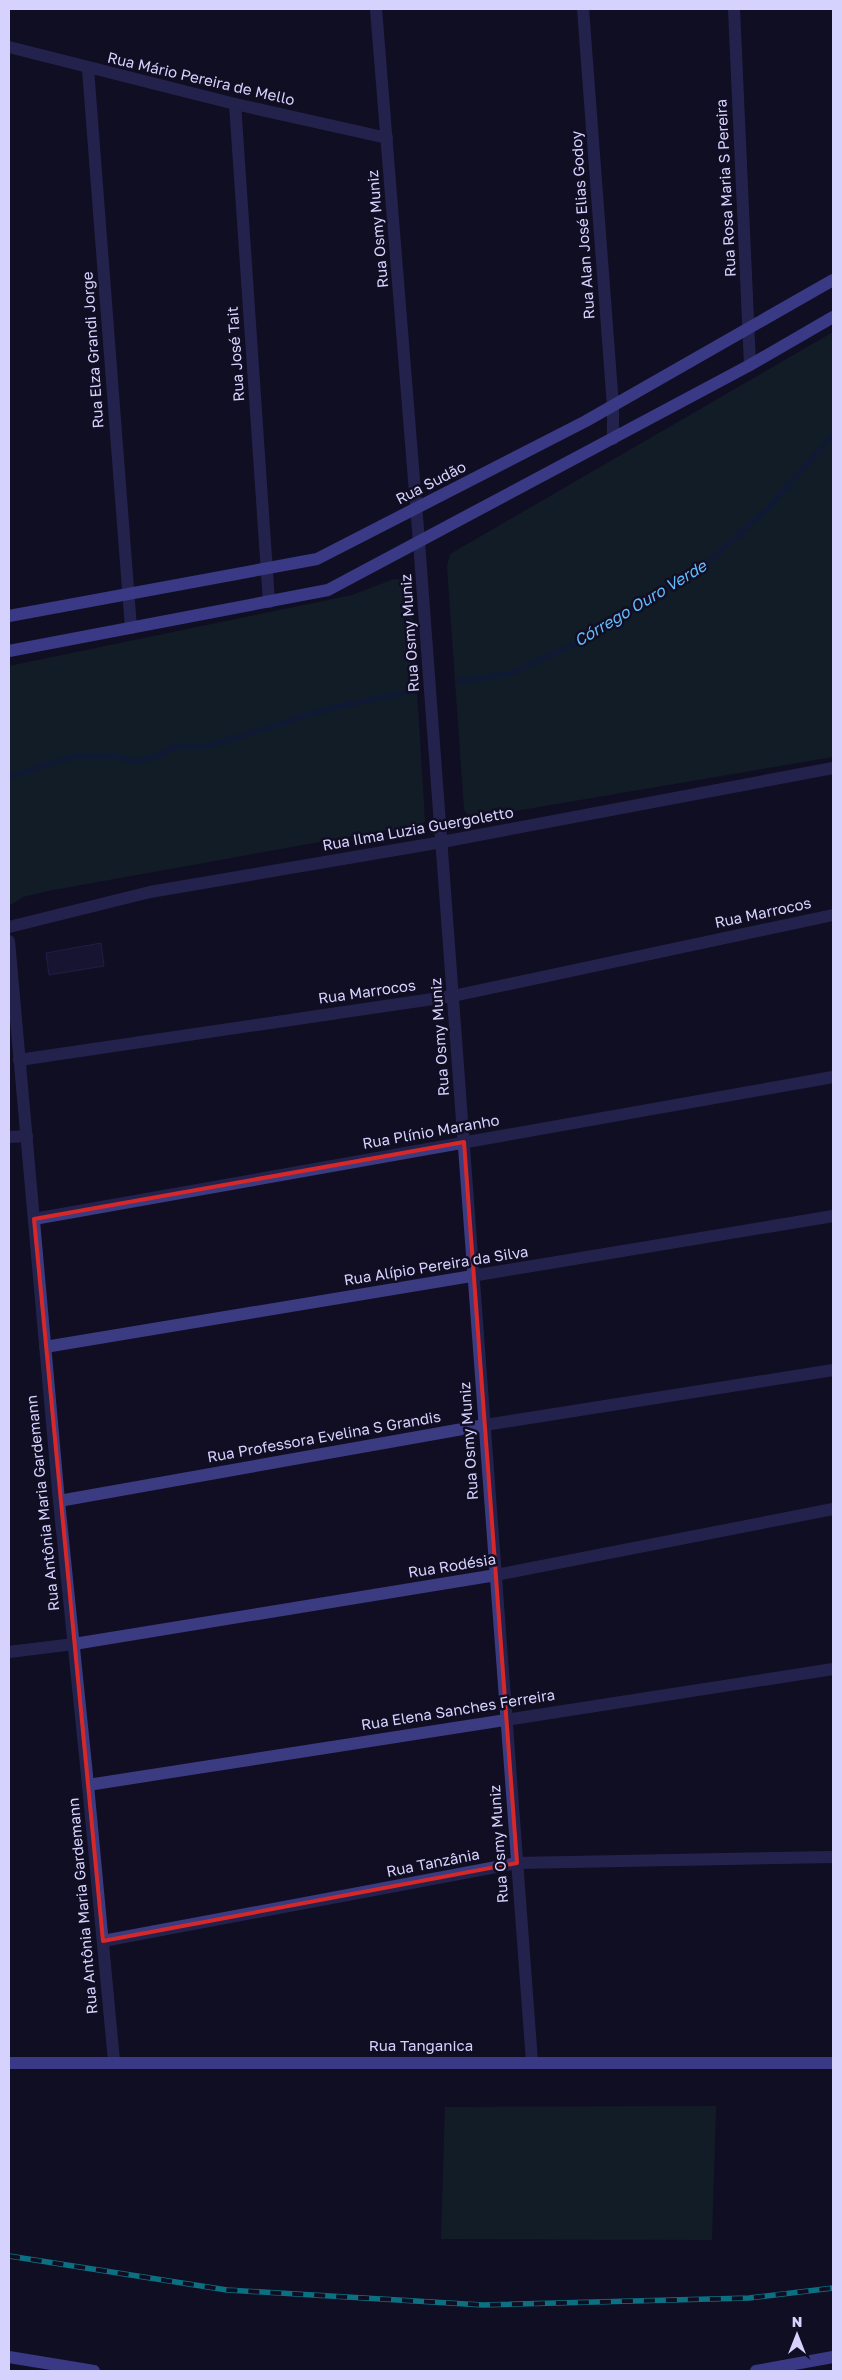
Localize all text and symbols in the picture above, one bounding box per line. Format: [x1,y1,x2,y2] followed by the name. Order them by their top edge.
[106,48,297,108] street label: Rua Mário Pereira de Mello
[711,99,739,278] street label: Rua Rosa Maria S Pereira
[566,130,598,320] street label: Rua Alan José Elias Godoy
[363,169,391,289] street label: Rua Osmy Muniz
[78,271,106,429] street label: Rua Elza Grandi Jorge
[223,306,247,402] street label: Rua José Tait
[392,457,469,508] street label: Rua Sudão
[570,555,711,650] water label: Córrego Ouro Verde
[396,573,422,693] street label: Rua Osmy Muniz
[321,802,515,854] street label: Rua Ilma Luzia Guergoletto
[713,893,813,931] street label: Rua Marrocos
[317,975,417,1007] street label: Rua Marrocos
[426,977,452,1097] street label: Rua Osmy Muniz
[361,1110,501,1152] street label: Rua Plínio Maranho
[342,1242,529,1288] street label: Rua Alípio Pereira da Silva
[455,1381,481,1501] street label: Rua Osmy Muniz
[22,1394,62,1612] street label: Rua Antônia Maria Gardemann
[206,1407,442,1465] street label: Rua Professora Evelina S Grandis
[407,1549,497,1581] street label: Rua Rodésia
[360,1685,556,1733] street label: Rua Elena Sanches Ferreira
[485,1784,511,1904] street label: Rua Osmy Muniz
[64,1797,100,2015] street label: Rua Antônia Maria Gardemann
[385,1844,481,1880] street label: Rua Tanzânia
[369,2036,473,2054] street label: Rua Tanganica
[772,2310,822,2360] north arrow
[792,2313,802,2330] text: N

